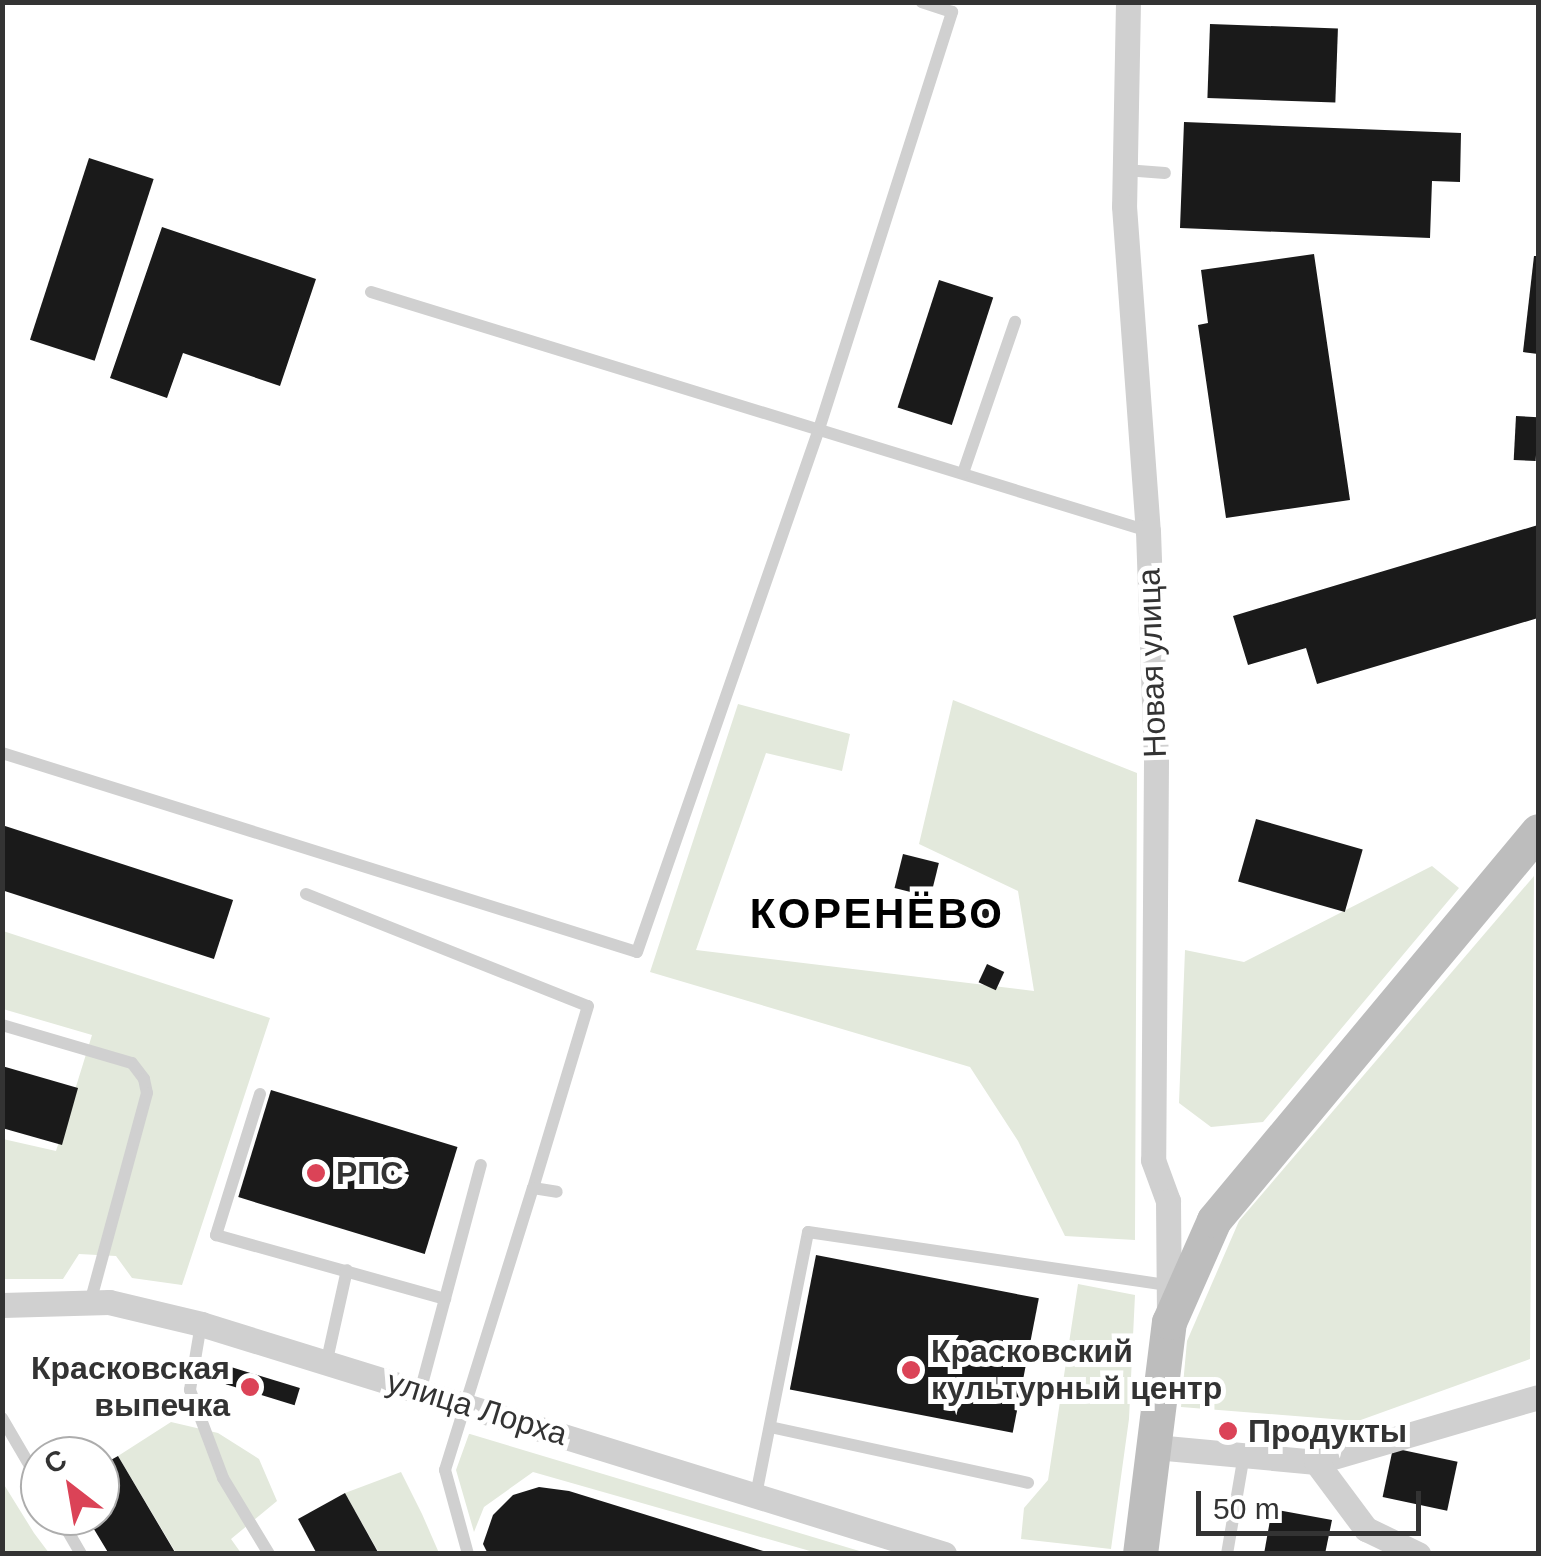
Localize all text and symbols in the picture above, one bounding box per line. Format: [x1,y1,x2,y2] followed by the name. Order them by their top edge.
[1130,568,1174,758] street label: Новая улица
[750,889,1004,939] district label: КОРЕНЁВО
[336,1154,403,1192] place label: РПС
[305,1162,327,1184] marker: РПС
[931,1333,1222,1408] place label: Красковский культурный центр
[31,1350,230,1425] place label: Красковская выпечка
[900,1359,922,1381] marker: Красковский культурный центр
[382,1362,572,1454] street label: улица Лорха
[239,1376,261,1398] marker: Красковская выпечка
[1248,1412,1407,1450] place label: Продукты
[1217,1420,1239,1442] marker: Продукты
[20,1436,120,1536] north arrow
[39,1443,72,1480] text: С
[1201,1471,1426,1533] scale bar
[1213,1492,1280,1525] text: 50 m

